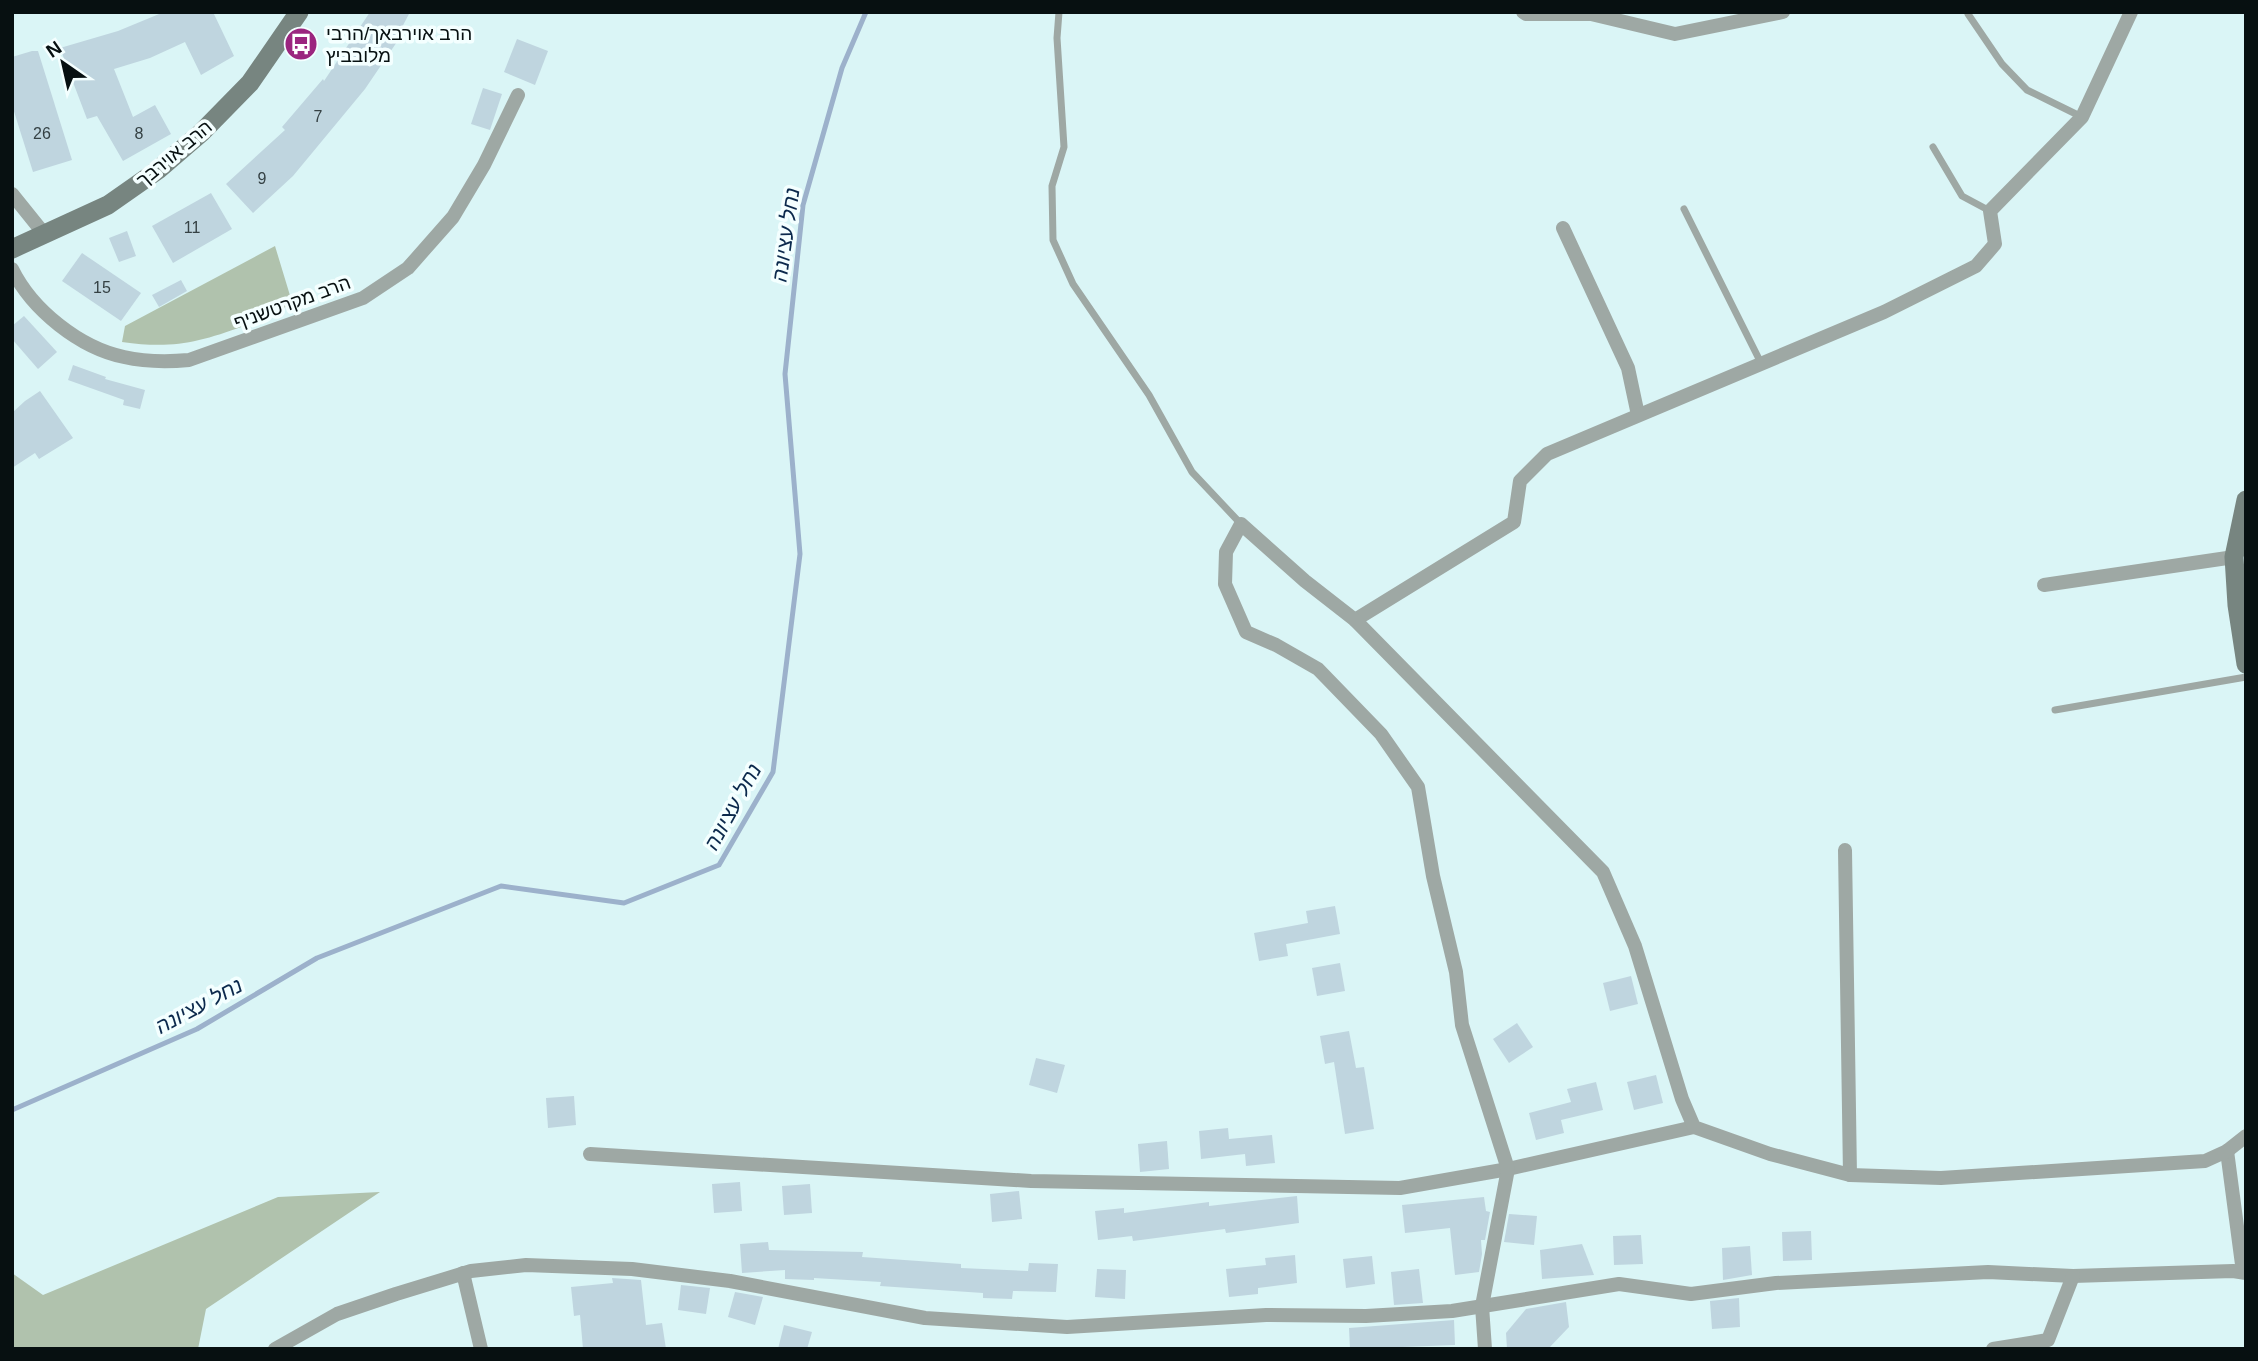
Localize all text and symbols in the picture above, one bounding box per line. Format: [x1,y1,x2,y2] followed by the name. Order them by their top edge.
[326,23,472,66] place label: הרב אוירבאך/הרבי מלובביץ
[282,25,320,63] bus stop icon: הרב אוירבאך/הרבי מלובביץ
[28,28,98,98] north arrow
[42,37,65,62] text: N
[314,108,323,125] house number: 7
[133,116,216,191] street label: הרב אוירבך
[33,125,51,142] house number: 26
[135,125,144,142] house number: 8
[258,170,267,187] house number: 9
[768,186,804,284] water label: נחל עציונה
[184,219,200,236] house number: 11
[231,272,353,333] street label: הרב מקרטשניף
[93,279,111,296] house number: 15
[699,760,766,854] water label: נחל עציונה
[151,973,246,1038] water label: נחל עציונה

